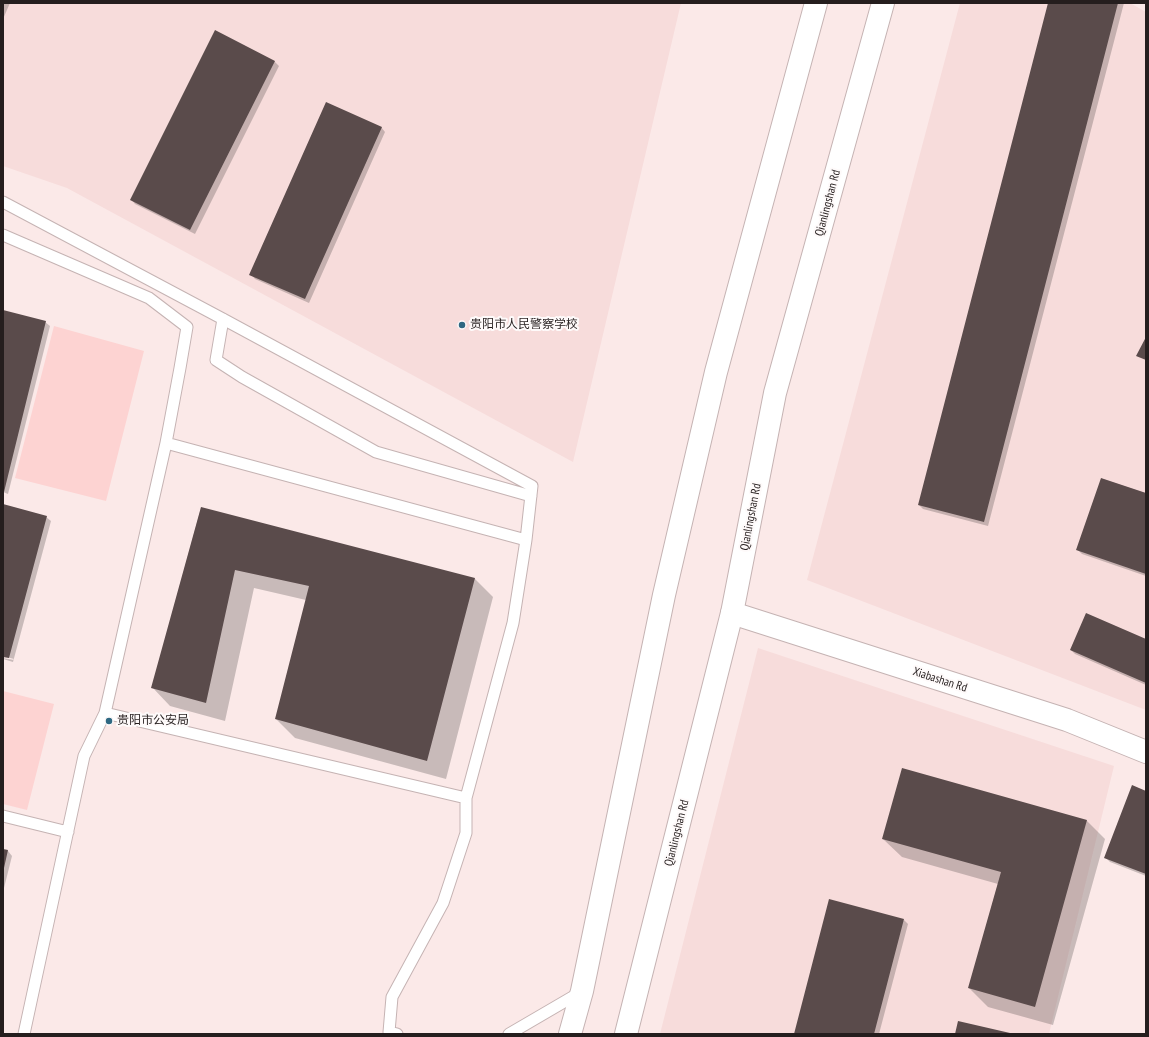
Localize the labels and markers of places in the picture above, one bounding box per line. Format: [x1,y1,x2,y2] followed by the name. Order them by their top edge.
[470,318,578,332] place label: 贵阳市人民警察学校
[457,320,467,330] marker: 贵阳市人民警察学校
[117,714,189,728] place label: 贵阳市公安局
[104,716,114,726] marker: 贵阳市公安局

